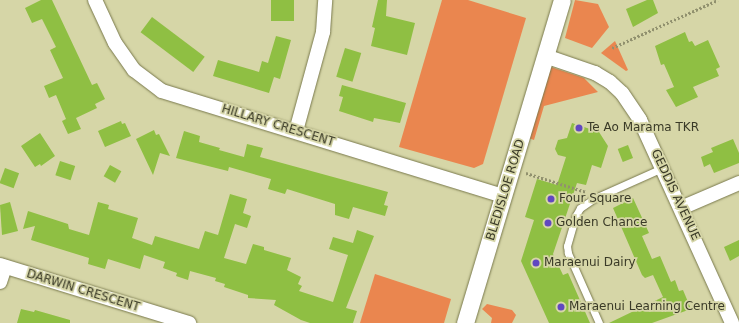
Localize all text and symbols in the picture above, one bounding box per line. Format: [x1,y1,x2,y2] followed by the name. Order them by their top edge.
[220,102,336,150] street label: HILLARY CRESCENT
[587,121,699,135] place label: Te Ao Marama TKR
[574,123,584,133] marker: Te Ao Marama TKR
[484,138,528,242] street label: BLEDISLOE ROAD
[648,147,702,243] street label: GEDDIS AVENUE
[559,192,631,206] place label: Four Square
[546,194,556,204] marker: Four Square
[556,216,647,230] place label: Golden Chance
[543,218,553,228] marker: Golden Chance
[544,256,636,270] place label: Maraenui Dairy
[531,258,541,268] marker: Maraenui Dairy
[25,267,141,315] street label: DARWIN CRESCENT
[569,300,725,314] place label: Maraenui Learning Centre
[556,302,566,312] marker: Maraenui Learning Centre

